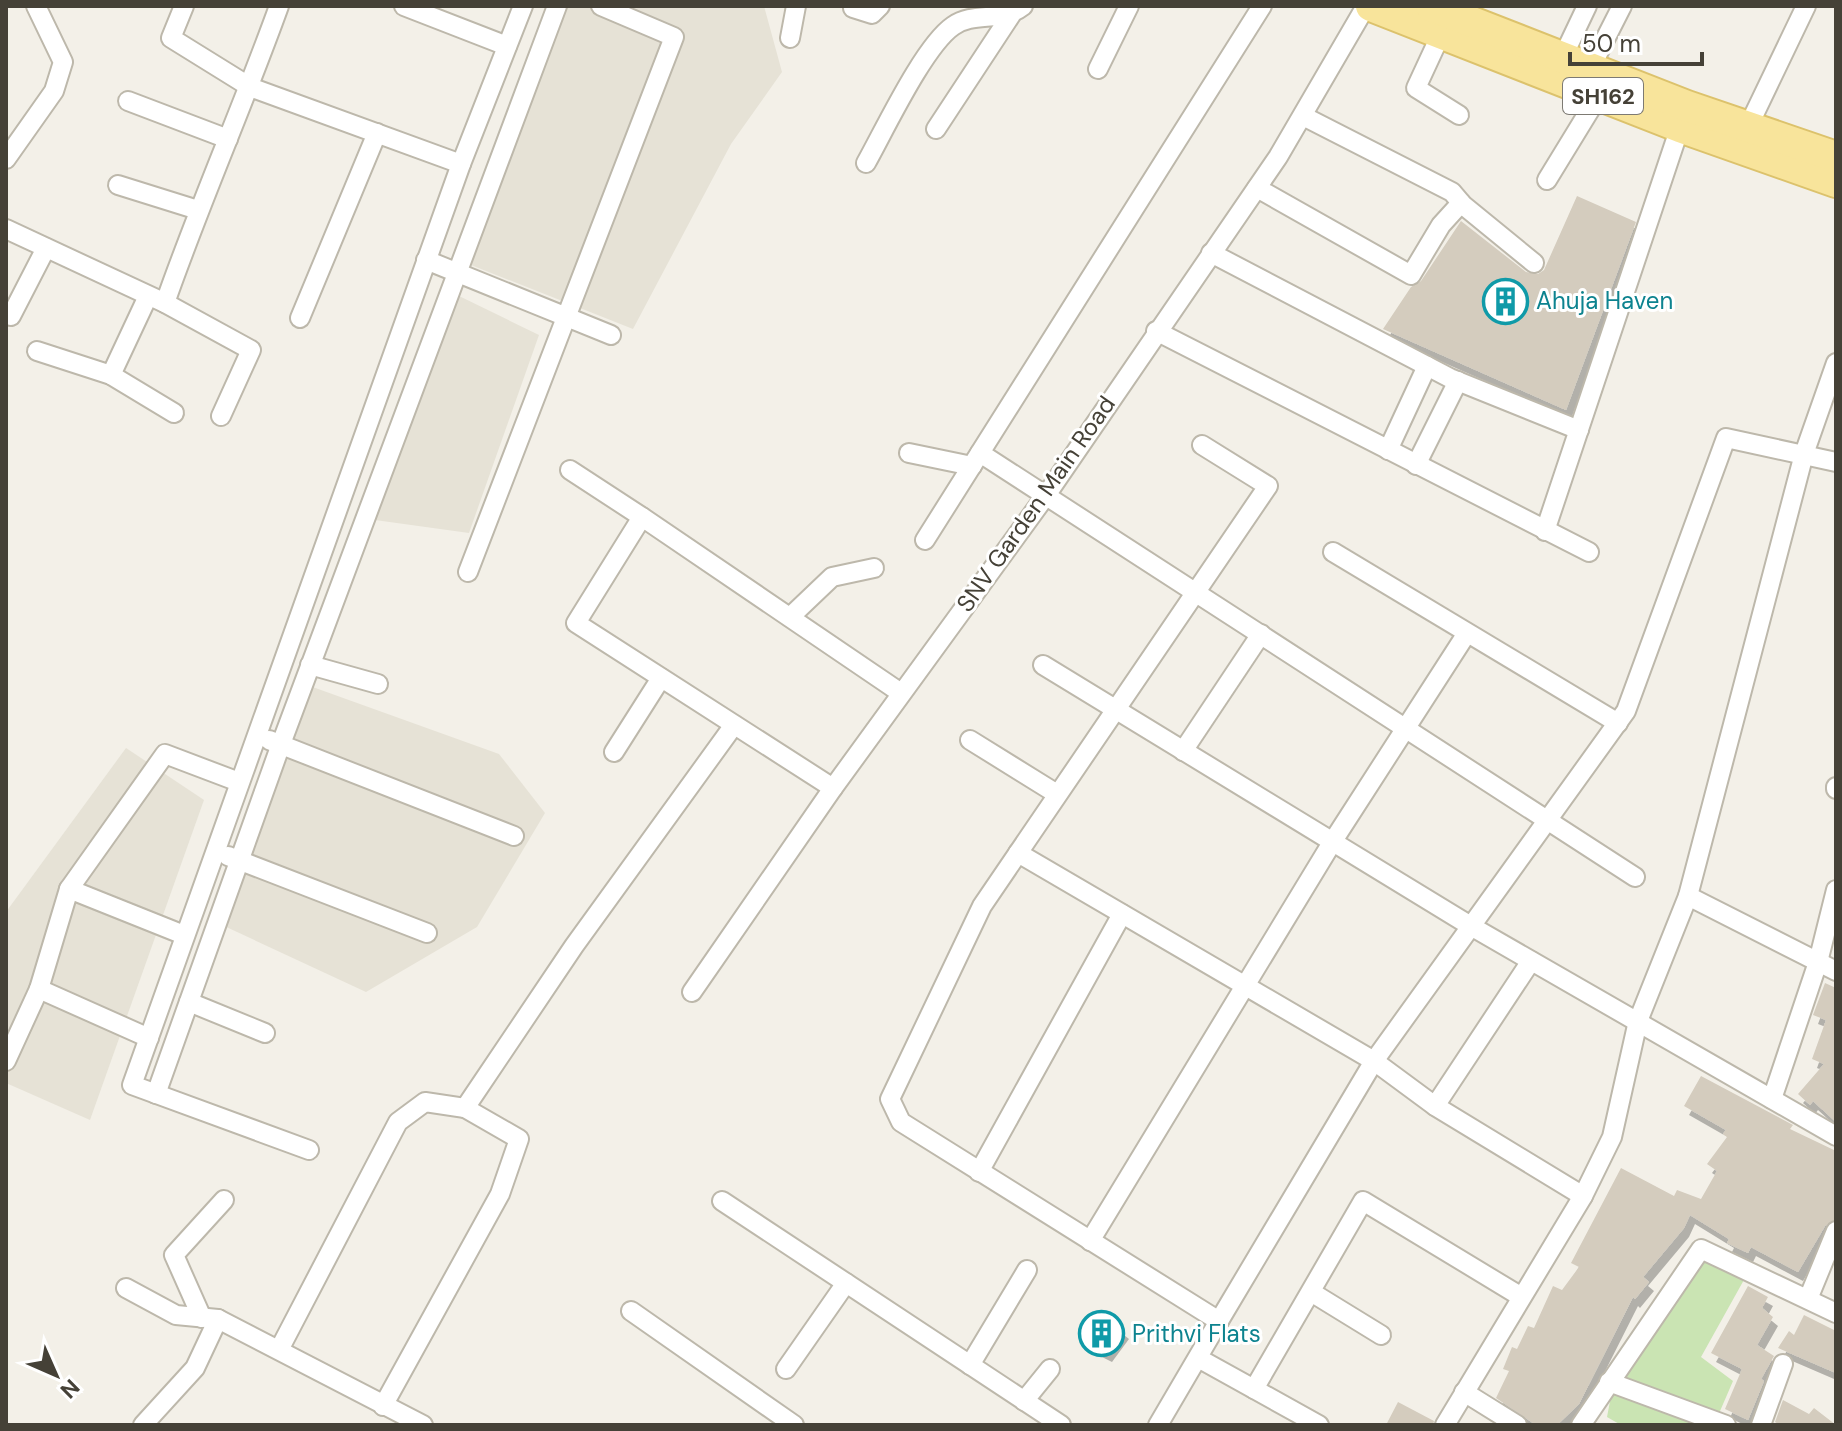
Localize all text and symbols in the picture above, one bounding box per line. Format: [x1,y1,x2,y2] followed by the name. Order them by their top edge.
[1570,16,1702,66] scale bar
[1582,28,1641,59] text: 50 m
[1563,78,1643,114] road number: SH162
[1481,277,1529,325] building icon: Ahuja Haven
[1536,285,1673,316] place label: Ahuja Haven
[949,390,1122,618] street label: SNV Garden Main Road
[1077,1310,1125,1358] building icon: Prithvi Flats
[1132,1318,1261,1349] place label: Prithvi Flats
[16,1335,96,1415] north arrow
[54,1373,86,1405] text: N

